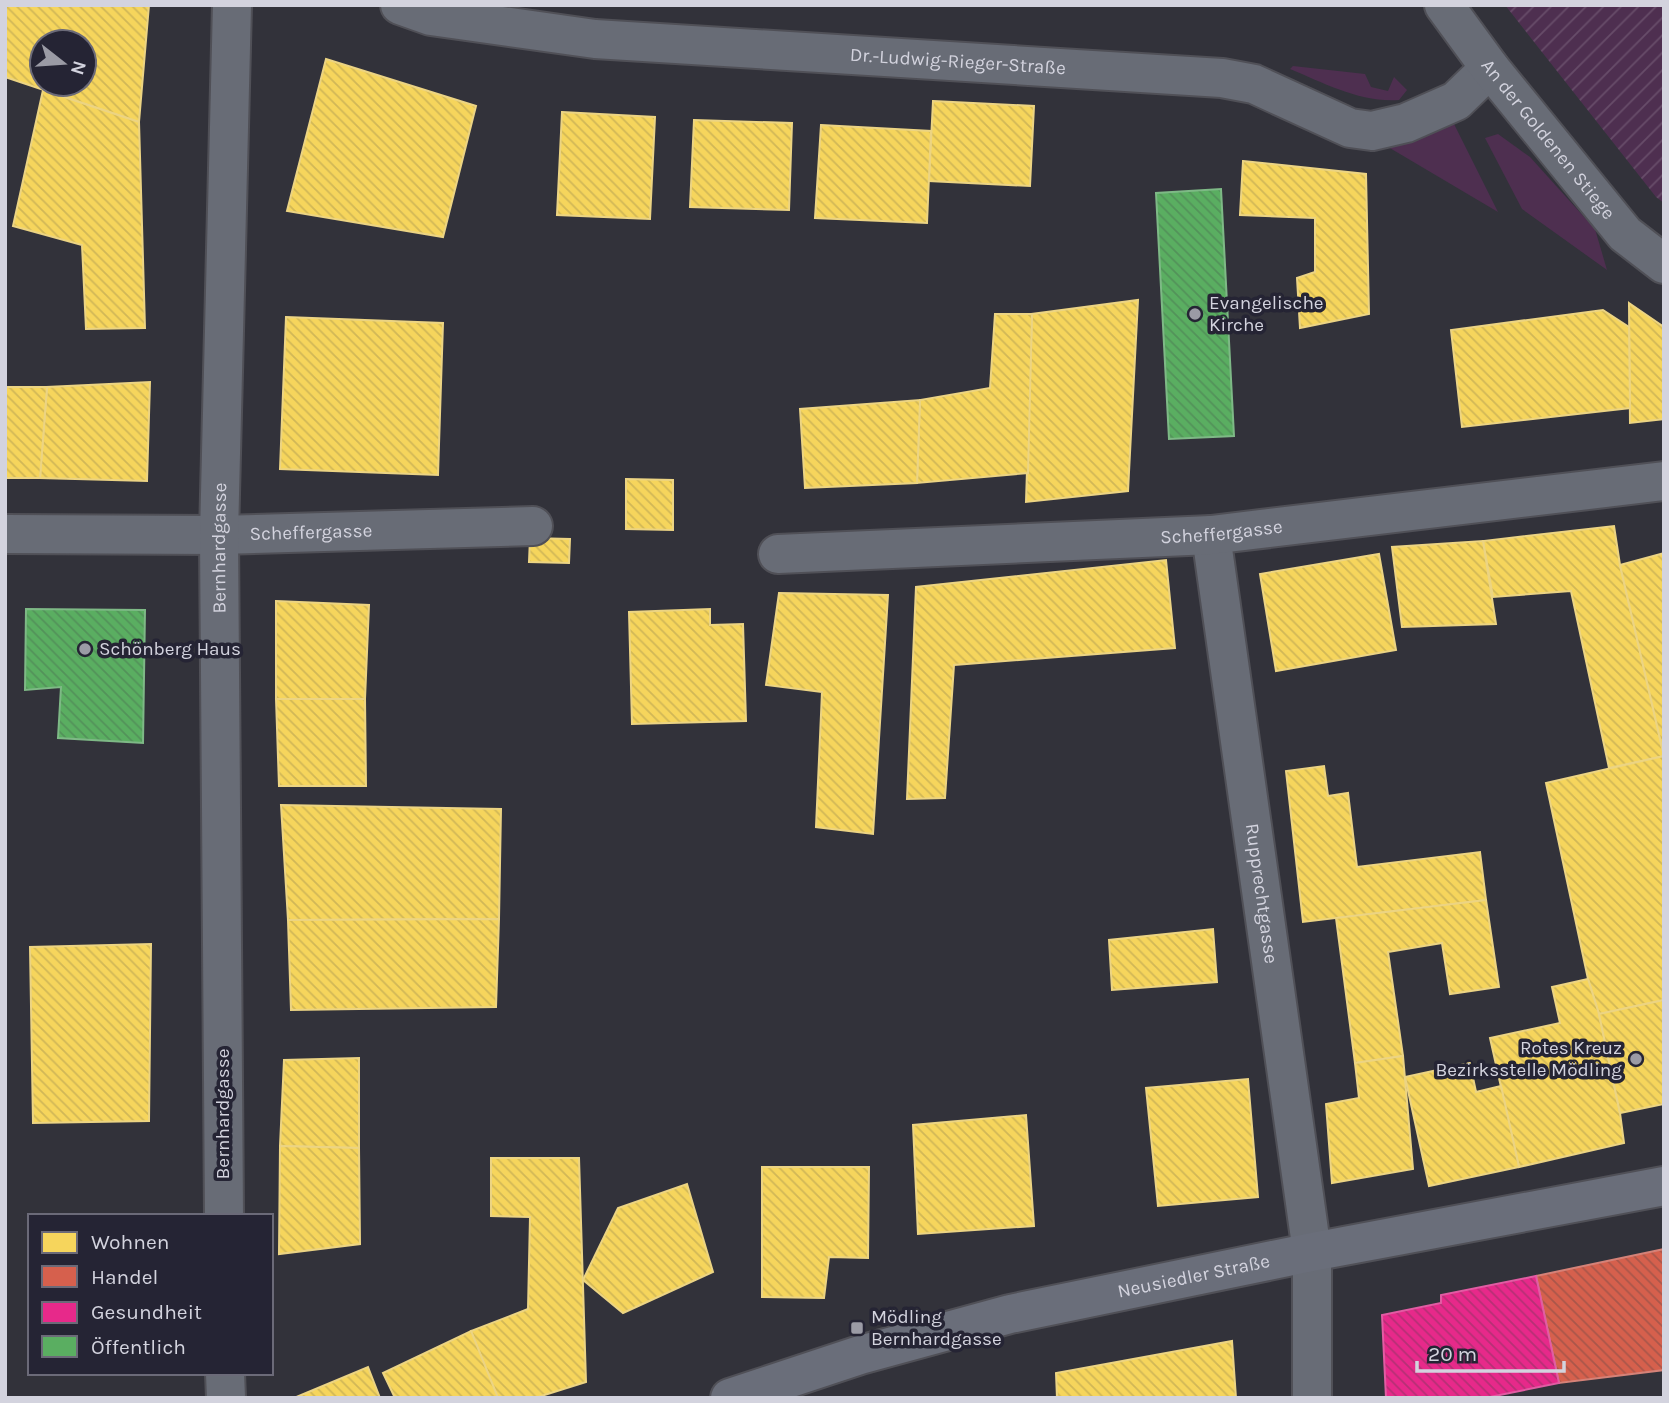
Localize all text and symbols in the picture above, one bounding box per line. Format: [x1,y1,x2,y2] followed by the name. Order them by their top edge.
[28,28,98,98] north arrow
[849,44,1066,79] street label: Dr.-Ludwig-Rieger-Straße
[1476,55,1620,224] street label: An der Goldenen Stiege
[66,58,91,77] text: N
[1209,292,1324,336] place label: Evangelische Kirche
[1187,306,1203,322] marker: Evangelische Kirche
[208,482,231,614] street label: Bernhardgasse
[1160,516,1284,548] street label: Scheffergasse
[249,520,373,545] street label: Scheffergasse
[99,638,241,660] place label: Schönberg Haus
[77,641,93,657] marker: Schönberg Haus
[1241,822,1282,965] street label: Rupprechtgasse
[1435,1037,1622,1081] place label: Rotes Kreuz Bezirksstelle Mödling
[212,1049,234,1179] street label: Bernhardgasse
[1628,1051,1644,1067] marker: Rotes Kreuz Bezirksstelle Mödling
[28,1214,273,1375] legend
[91,1230,169,1254] text: Wohnen
[1116,1250,1272,1303] street label: Neusiedler Straße
[91,1265,158,1289] text: Handel
[91,1300,202,1324] text: Gesundheit
[871,1306,1002,1350] place label: Mödling Bernhardgasse
[849,1320,865,1336] marker: Mödling Bernhardgasse
[1417,1330,1564,1374] scale bar
[91,1335,186,1359] text: Öffentlich
[1428,1342,1477,1366] text: 20 m

